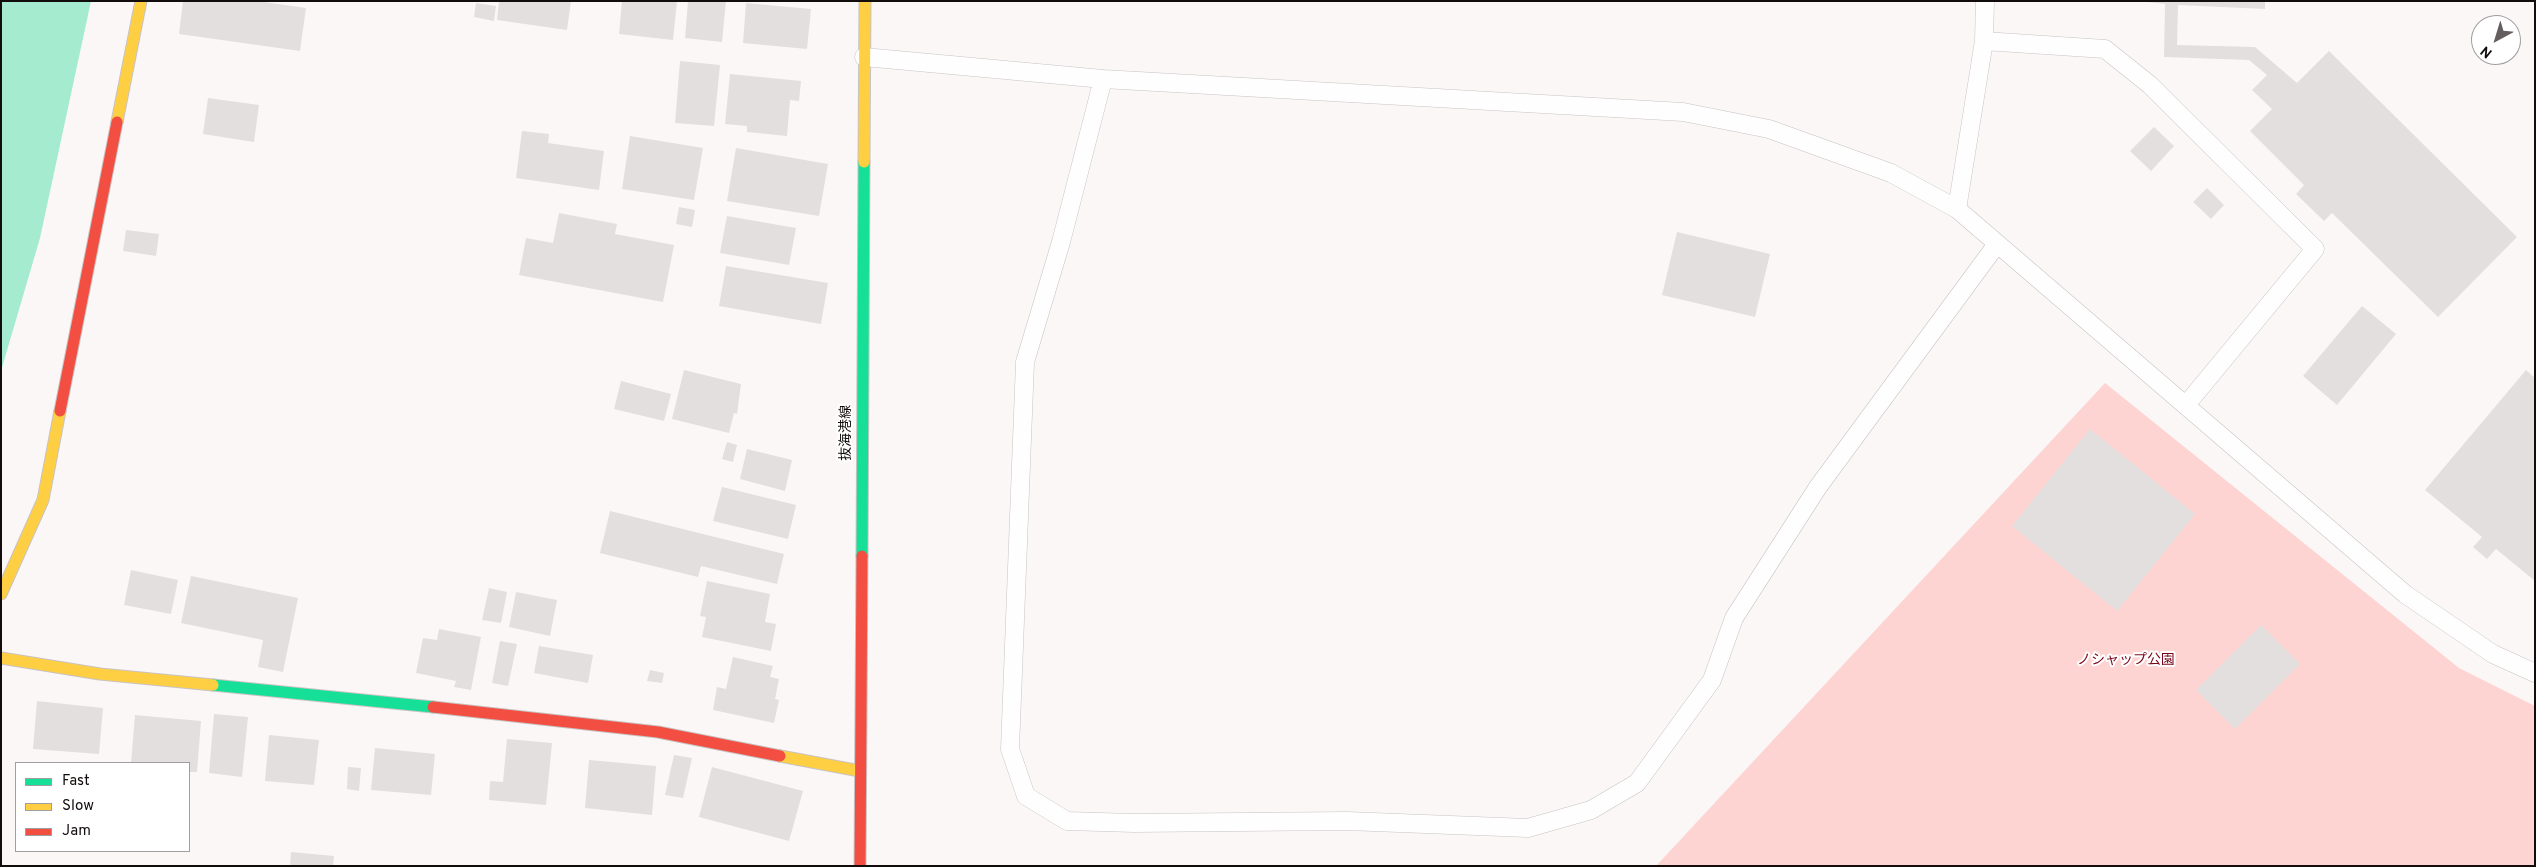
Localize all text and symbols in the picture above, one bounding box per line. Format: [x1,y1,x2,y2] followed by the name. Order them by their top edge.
[2471,15,2521,65] north arrow
[2478,41,2496,61] text: N
[839,405,855,461] street label: 抜海港線
[2077,653,2175,669] park label: ノシャップ公園
[15,762,190,852] legend
[62,772,90,791] text: Fast
[62,797,94,816] text: Slow
[62,822,91,841] text: Jam

